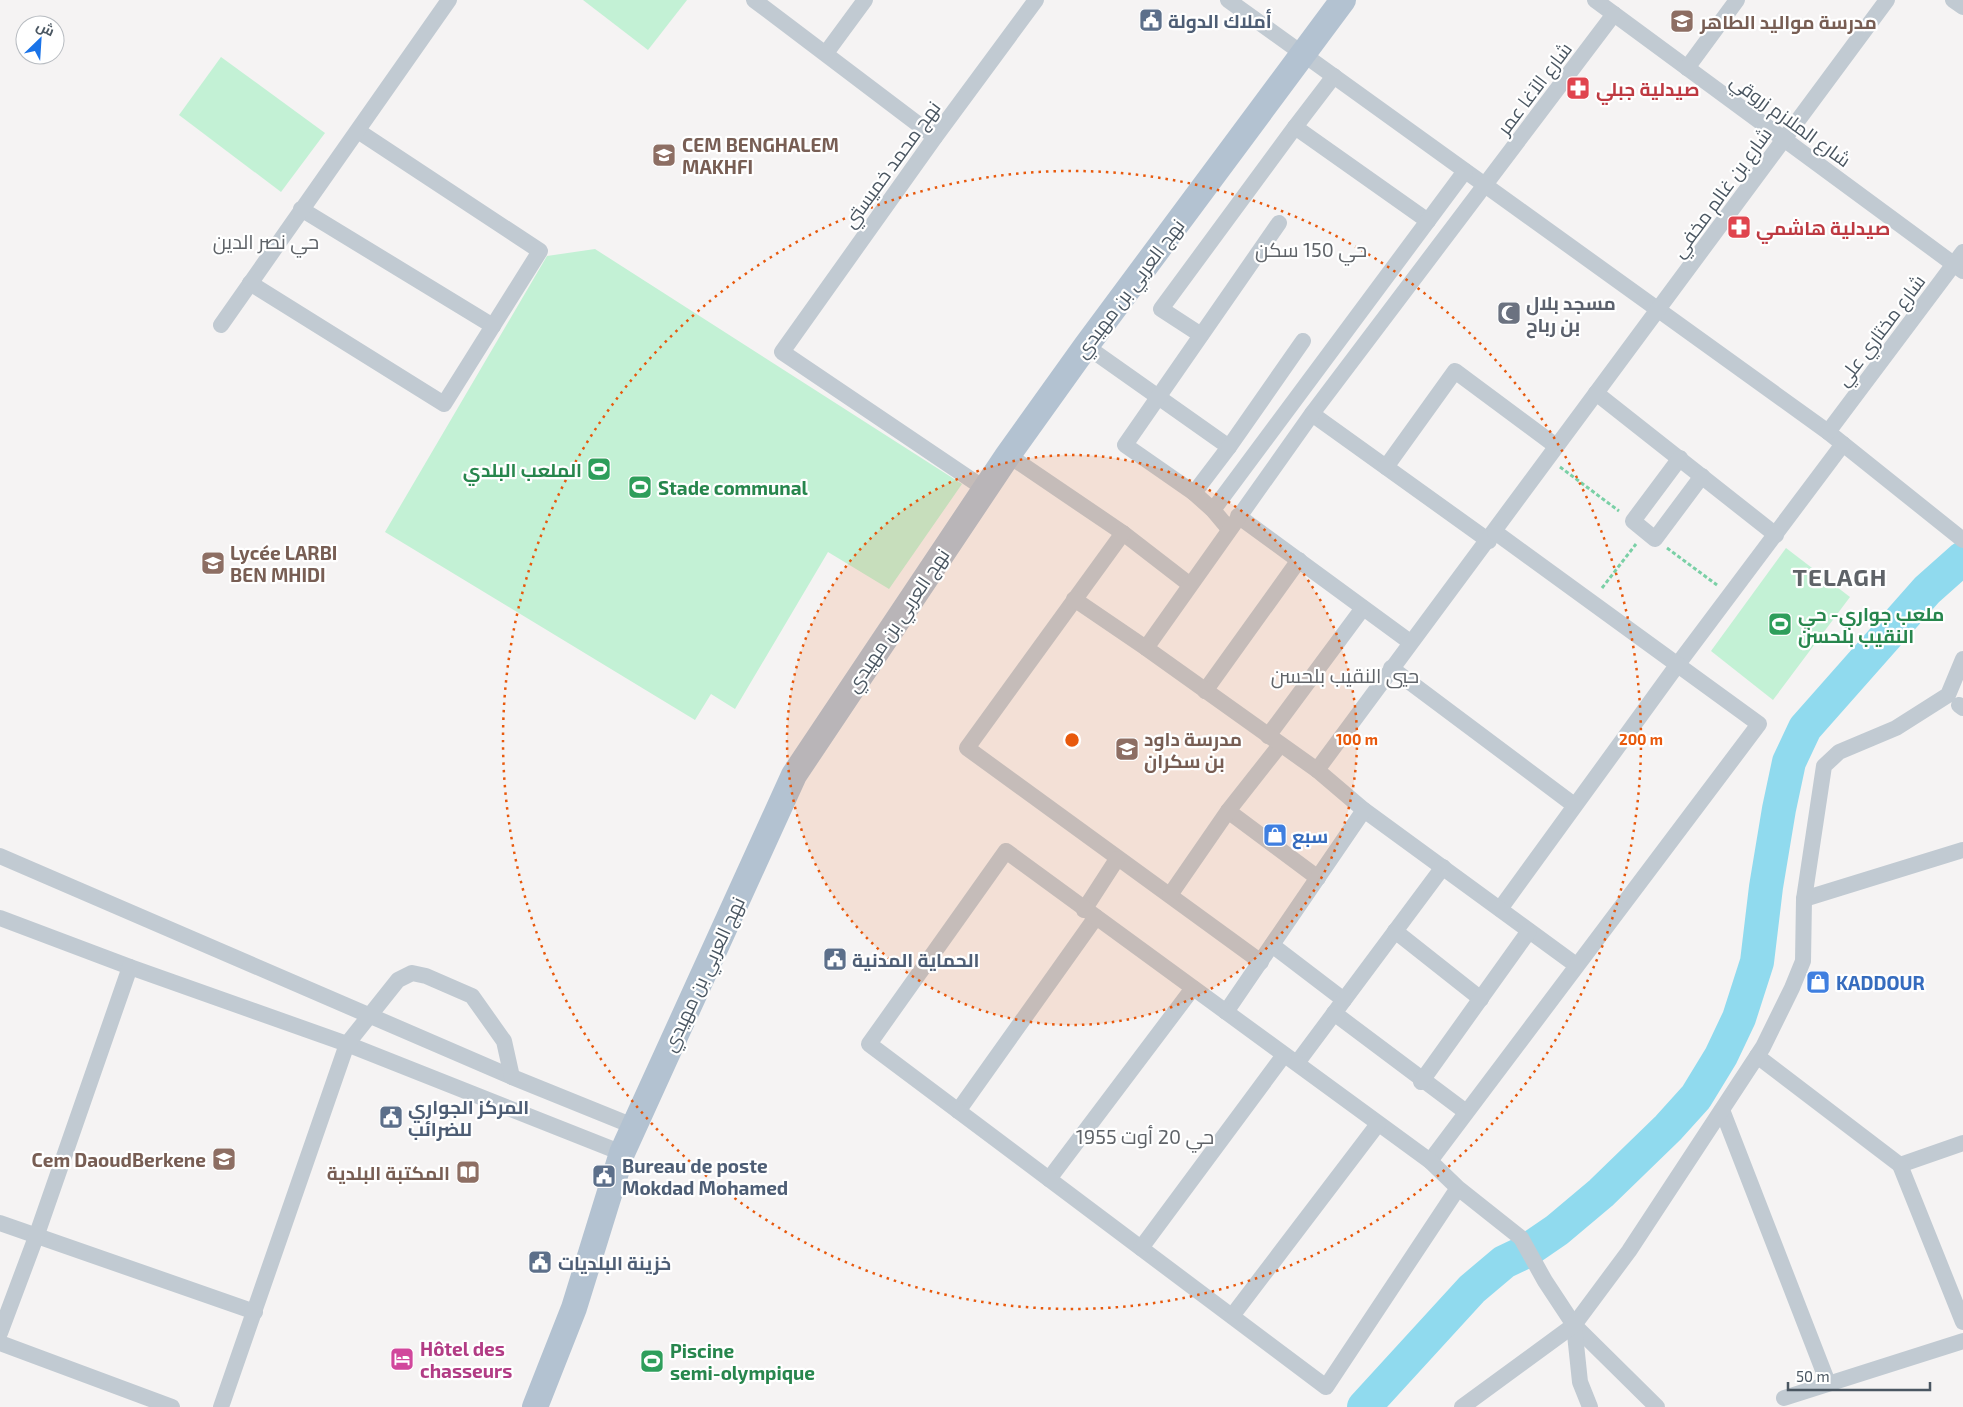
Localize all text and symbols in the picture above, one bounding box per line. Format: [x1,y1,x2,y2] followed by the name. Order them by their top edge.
[1138,7,1164,33] public building icon: أملاك الدولة
[1168,8,1272,33] place label: أملاك الدولة
[1669,8,1695,34] school or university icon: مدرسة مواليد الطاهر
[1699,10,1877,34] place label: مدرسة مواليد الطاهر
[15,15,65,65] north arrow
[34,16,57,40] text: ش
[1491,37,1578,141] street label: شارع الآغا عمر
[1724,69,1856,175] street label: شارع الملازم زروقي
[1565,75,1591,101] pharmacy icon: صيدلية جبلي
[1596,77,1700,105] place label: صيدلية جبلي
[837,96,948,234] street label: نهج محمد خميستي
[1666,123,1779,264] street label: شارع بن غالم مخفي
[682,133,839,178] place label: CEM BENGHALEM MAKHFI
[651,142,677,168] school or university icon: CEM BENGHALEM MAKHFI
[1069,214,1192,364] street label: نهج العربي بن مهيدي
[1726,214,1752,240] pharmacy icon: صيدلية هاشمي
[1756,216,1890,244] place label: صيدلية هاشمي
[213,229,319,258] district label: حي نصر الدين
[1255,237,1367,266] district label: حي 150 سكن
[1831,270,1933,393] street label: شارع مختاري علي
[1526,291,1616,339] place label: مسجد بلال بن رباح
[1496,300,1522,326] mosque icon: مسجد بلال بن رباح
[586,456,612,482] sports icon: الملعب البلدي
[463,458,582,486] place label: الملعب البلدي
[627,474,653,500] sports icon: Stade communal
[658,476,809,499] place label: Stade communal
[230,541,337,586] place label: Lycée LARBI BEN MHIDI
[840,544,957,698] street label: نهج العربي بن مهيدي
[200,550,226,576] school or university icon: Lycée LARBI BEN MHIDI
[1793,562,1887,591] district label: TELAGH
[1798,602,1944,648] place label: ملعب جواري- حي النقيب بلحسن
[1767,611,1793,637] sports icon: ملعب جواري- حي النقيب بلحسن
[1271,663,1419,689] district label: حيي النقيب بلحسن
[1144,727,1242,773] place label: مدرسة داود بن سكران
[1336,730,1378,748] text: 100 m
[1619,730,1663,748] text: 200 m
[1063,731,1081,749] centre of rings
[1114,736,1140,762] school or university icon: مدرسة داود بن سكران
[1262,822,1288,848] shop icon: سبع
[1292,824,1328,850] place label: سبع
[657,893,753,1057] street label: نهج العربي بن مهيدي
[822,946,848,972] public building icon: الحماية المدنية
[852,948,980,971] place label: الحماية المدنية
[1805,969,1831,995] shop icon: KADDOUR
[1836,971,1925,994] place label: KADDOUR
[408,1095,529,1141] place label: المركز الجواري للضرائب
[378,1104,404,1130] public building icon: المركز الجواري للضرائب
[1076,1124,1214,1153] district label: حي 20 أوت 1955
[211,1146,237,1172] school or university icon: Cem DaoudBerkene
[32,1148,206,1171] place label: Cem DaoudBerkene
[622,1154,788,1199] place label: Bureau de poste Mokdad Mohamed
[455,1159,481,1185] library icon: المكتبة البلدية
[327,1161,450,1184] place label: المكتبة البلدية
[591,1163,617,1189] public building icon: Bureau de poste Mokdad Mohamed
[527,1249,553,1275] public building icon: خزينة البلديات
[558,1251,671,1275] place label: خزينة البلديات
[420,1337,512,1382] place label: Hôtel des chasseurs
[670,1339,815,1385] place label: Piscine semi-olympique
[389,1346,415,1372] hotel icon: Hôtel des chasseurs
[639,1348,665,1374] sports icon: Piscine semi-olympique
[1788,1360,1930,1392] scale bar
[1796,1367,1830,1385] text: 50 m

